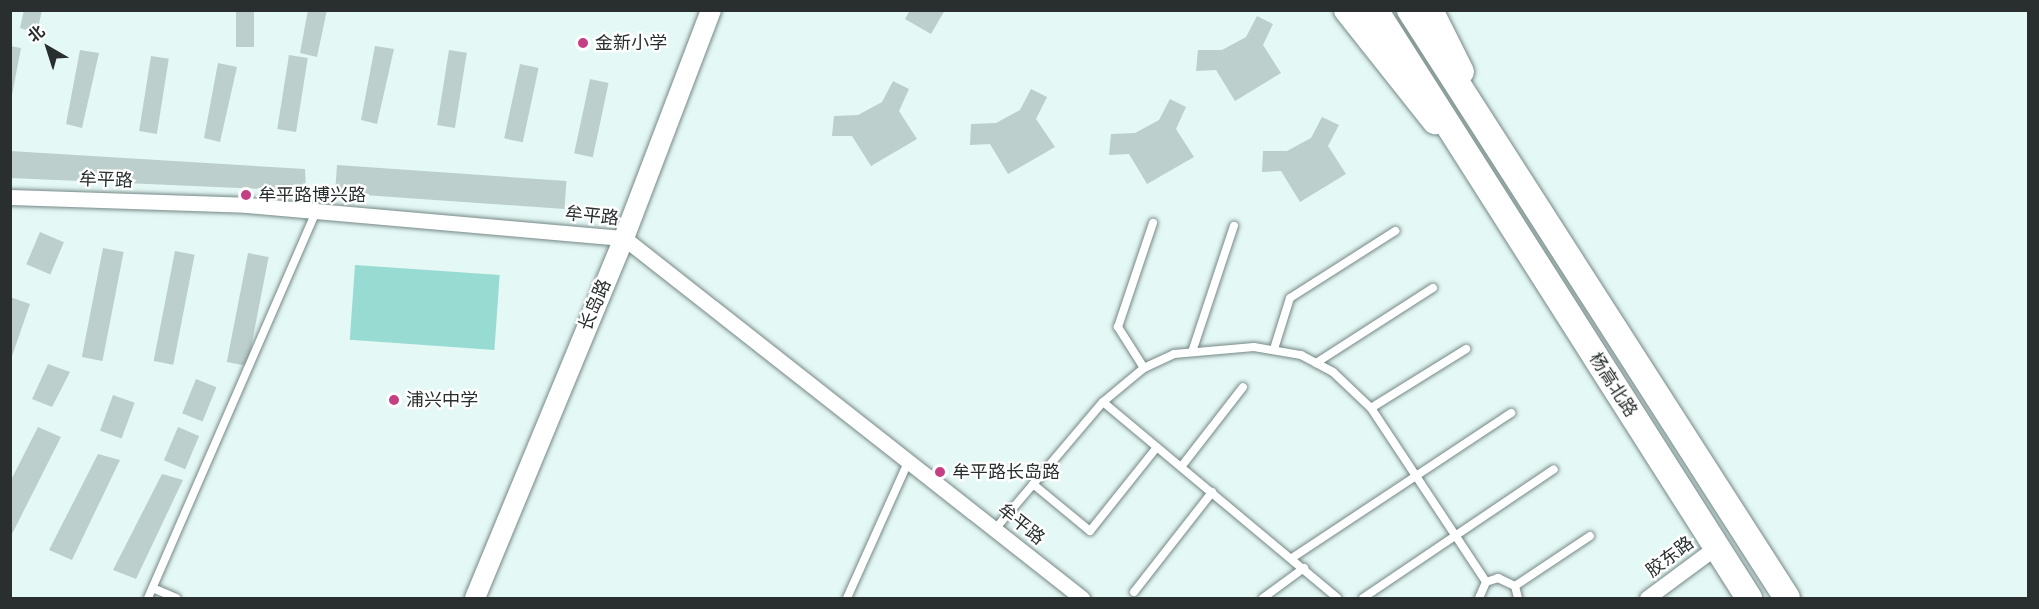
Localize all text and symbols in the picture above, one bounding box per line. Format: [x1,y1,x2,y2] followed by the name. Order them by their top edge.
[18,18,78,78] north arrow
[24,21,49,46] text: 北
[595,32,667,54] place label: 金新小学
[576,36,590,50] marker: 金新小学
[79,168,133,192] street label: 牟平路
[258,184,366,206] place label: 牟平路博兴路
[239,188,253,202] marker: 牟平路博兴路
[564,202,620,230] street label: 牟平路
[575,276,615,334] street label: 长岛路
[1584,349,1642,421] street label: 杨高北路
[406,389,478,411] place label: 浦兴中学
[387,393,401,407] marker: 浦兴中学
[952,461,1060,483] place label: 牟平路长岛路
[933,465,947,479] marker: 牟平路长岛路
[993,499,1049,549] street label: 牟平路
[1642,532,1698,582] street label: 胶东路

